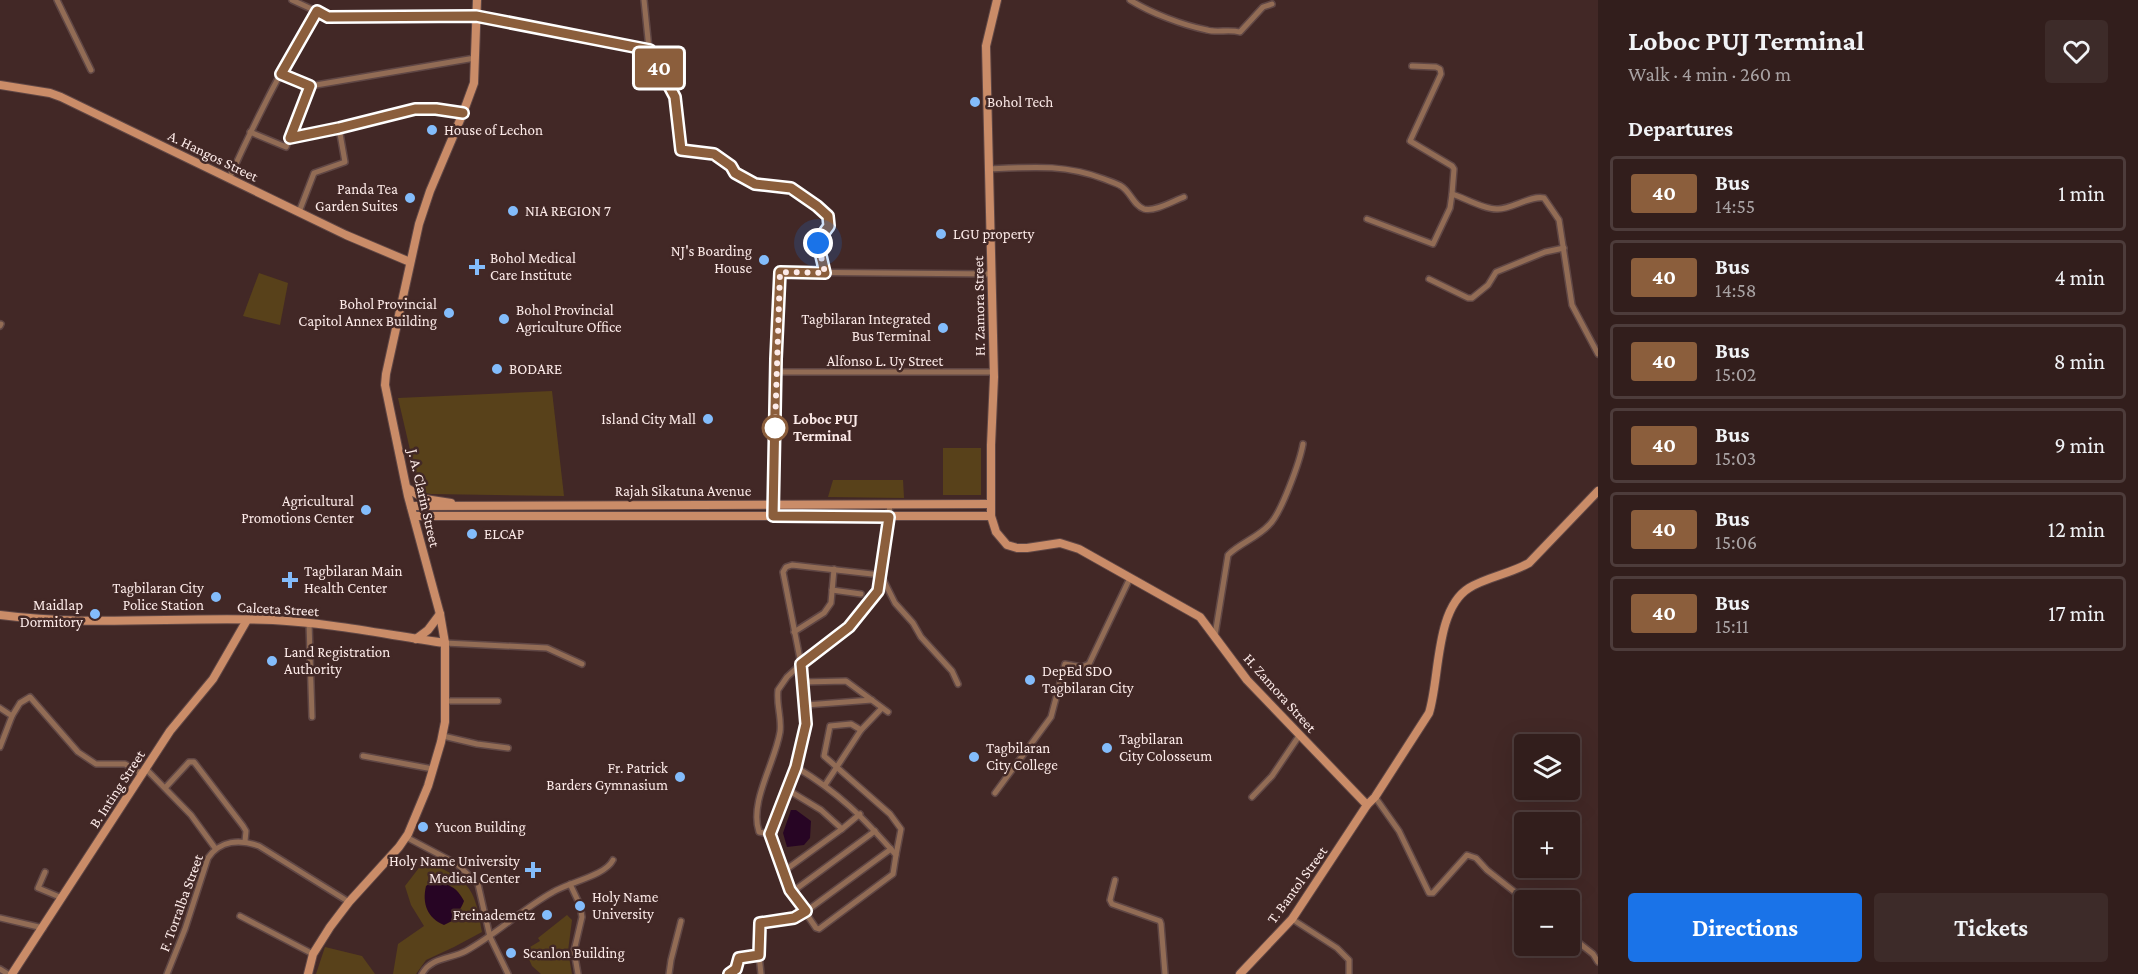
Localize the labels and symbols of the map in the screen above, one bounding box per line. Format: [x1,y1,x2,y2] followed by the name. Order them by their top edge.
[632,48,686,88] line badge: 40
[987,94,1053,110] place label: Bohol Tech
[968,95,982,109] marker: Bohol Tech
[444,122,543,138] place label: House of Lechon
[425,123,439,137] marker: House of Lechon
[165,127,262,186] street label: A. Hangos Street
[315,181,398,214] place label: Panda Tea Garden Suites
[403,191,417,205] marker: Panda Tea Garden Suites
[525,203,611,219] place label: NIA REGION 7
[506,204,520,218] marker: NIA REGION 7
[953,226,1034,243] place label: LGU property
[934,227,948,241] marker: LGU property
[803,228,833,258] your location
[671,243,752,276] place label: NJ's Boarding House
[490,250,576,283] place label: Bohol Medical Care Institute
[757,253,771,267] marker: NJ's Boarding House
[970,255,988,356] street label: H. Zamora Street
[468,258,486,276] marker: Bohol Medical Care Institute
[298,296,437,330] place label: Bohol Provincial Capitol Annex Building
[516,302,622,336] place label: Bohol Provincial Agriculture Office
[442,306,456,320] marker: Bohol Provincial Capitol Annex Building
[801,311,931,344] place label: Tagbilaran Integrated Bus Terminal
[497,312,511,326] marker: Bohol Provincial Agriculture Office
[936,321,950,335] marker: Tagbilaran Integrated Bus Terminal
[827,353,944,370] street label: Alfonso L. Uy Street
[509,361,562,377] place label: BODARE
[490,362,504,376] marker: BODARE
[601,411,696,428] place label: Island City Mall
[793,411,858,444] place label: Loboc PUJ Terminal
[701,412,715,426] marker: Island City Mall
[762,415,788,441] marker: Loboc PUJ Terminal
[403,445,443,550] street label: J. A. Clarin Street
[615,483,752,500] street label: Rajah Sikatuna Avenue
[241,493,355,526] place label: Agricultural Promotions Center
[359,503,373,517] marker: Agricultural Promotions Center
[484,526,524,542] place label: ELCAP
[465,527,479,541] marker: ELCAP
[304,563,403,596] place label: Tagbilaran Main Health Center
[281,571,299,589] marker: Tagbilaran Main Health Center
[112,580,204,613] place label: Tagbilaran City Police Station
[209,590,223,604] marker: Tagbilaran City Police Station
[20,597,83,631] place label: Maidlap Dormitory
[237,599,320,619] street label: Calceta Street
[88,607,102,621] marker: Maidlap Dormitory
[284,644,390,678] place label: Land Registration Authority
[1241,650,1320,736] street label: H. Zamora Street
[265,654,279,668] marker: Land Registration Authority
[1042,663,1134,697] place label: DepEd SDO Tagbilaran City
[1023,673,1037,687] marker: DepEd SDO Tagbilaran City
[1119,731,1212,765] place label: Tagbilaran City Colosseum
[986,740,1058,774] place label: Tagbilaran City College
[1100,741,1114,755] marker: Tagbilaran City Colosseum
[86,746,149,831] street label: B. Inting Street
[967,750,981,764] marker: Tagbilaran City College
[546,760,669,794] place label: Fr. Patrick Barders Gymnasium
[673,770,687,784] marker: Fr. Patrick Barders Gymnasium
[435,819,526,836] place label: Yucon Building
[416,820,430,834] marker: Yucon Building
[1264,843,1331,927] street label: T. Bantol Street
[156,851,206,954] street label: F. Torralba Street
[389,853,521,886] place label: Holy Name University Medical Center
[524,861,542,879] marker: Holy Name University Medical Center
[592,889,659,923] place label: Holy Name University
[573,899,587,913] marker: Holy Name University
[453,907,535,923] place label: Freinademetz
[540,908,554,922] marker: Freinademetz
[523,945,625,962] place label: Scanlon Building
[504,946,518,960] marker: Scanlon Building

